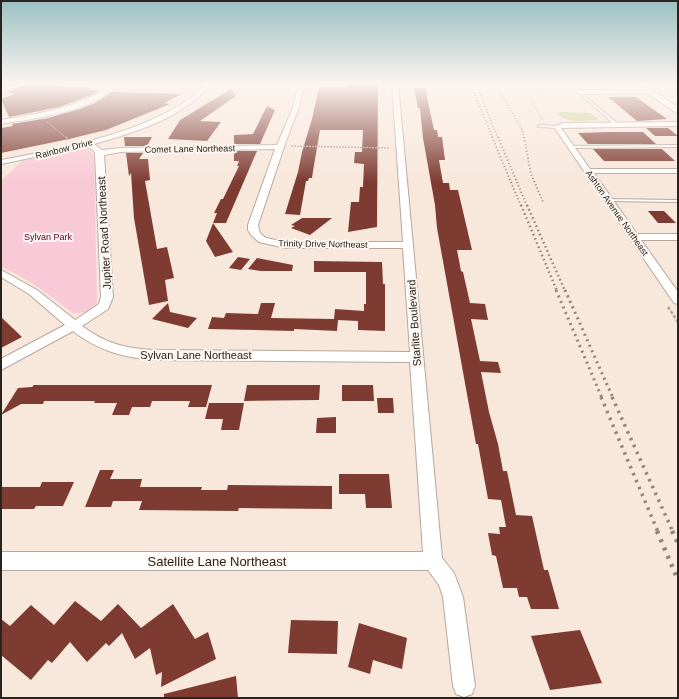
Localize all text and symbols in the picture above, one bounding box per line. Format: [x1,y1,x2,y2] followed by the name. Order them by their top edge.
[34,137,94,161] street label: Rainbow Drive
[145,143,236,155] street label: Comet Lane Northeast
[584,168,651,258] street label: Ashton Avenue Northeast
[95,176,113,290] street label: Jupiter Road Northeast
[24,232,73,242] park label: Sylvan Park
[278,238,368,250] street label: Trinity Drive Northeast
[405,279,423,367] street label: Starlite Boulevard
[140,349,252,361] street label: Sylvan Lane Northeast
[148,554,287,569] street label: Satellite Lane Northeast

